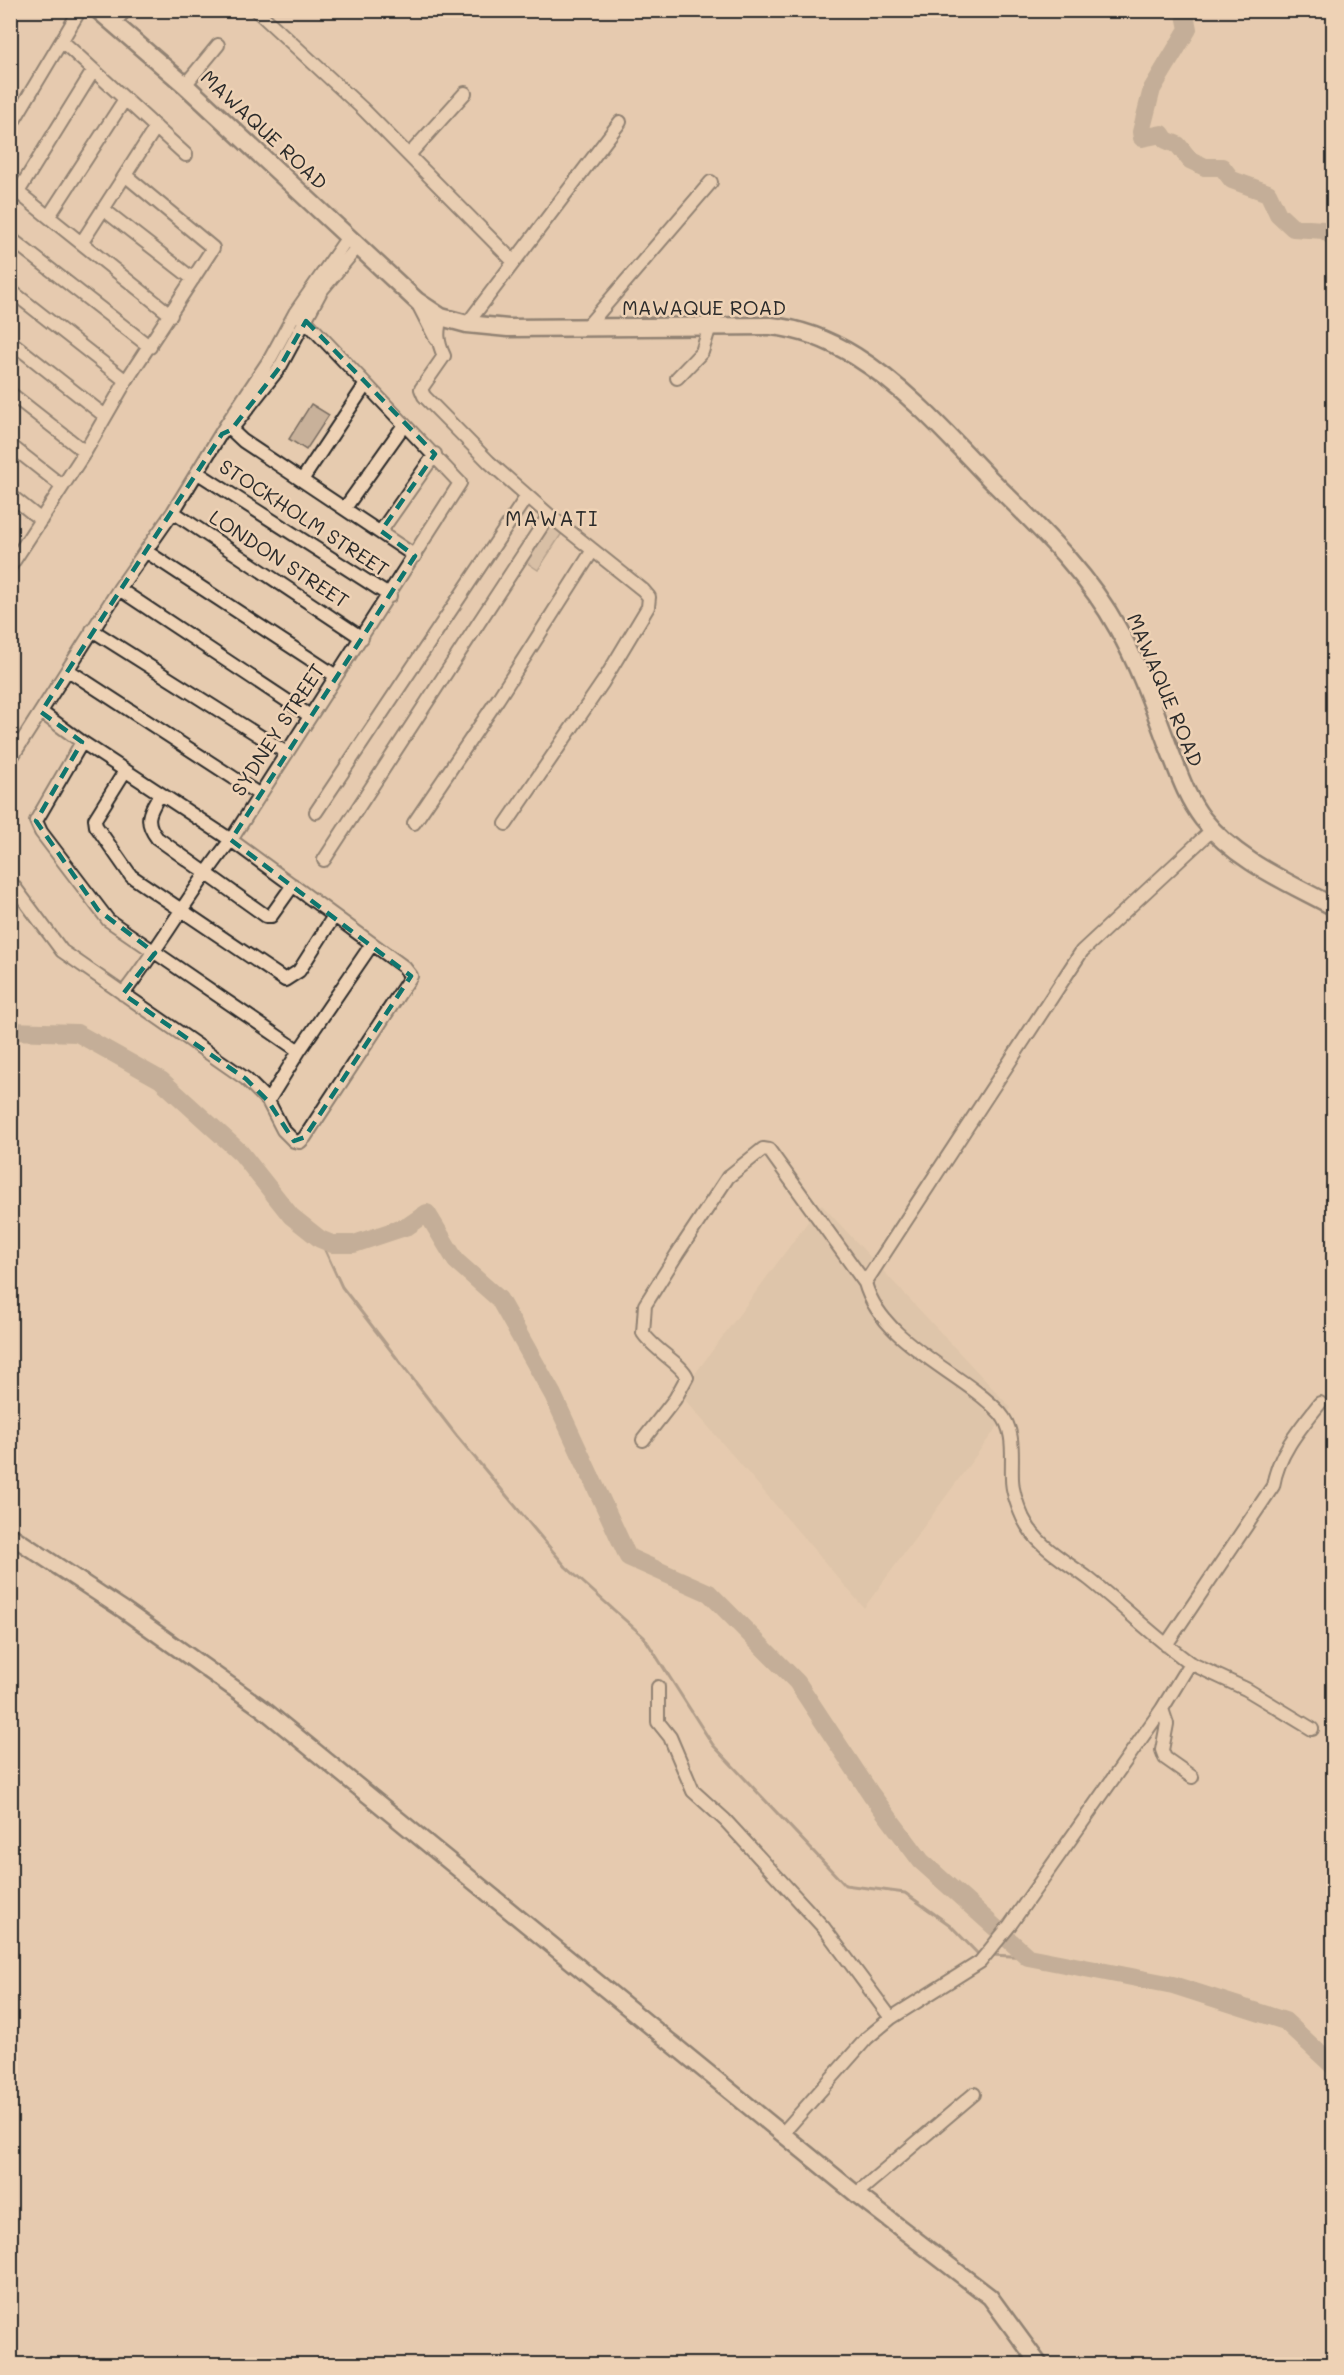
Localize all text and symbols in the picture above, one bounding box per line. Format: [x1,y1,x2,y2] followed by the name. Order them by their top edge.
[196,64,334,195] street label: MAWAQUE ROAD
[622,294,786,320] street label: MAWAQUE ROAD
[215,453,394,582] street label: STOCKHOLM STREET
[205,503,354,613] street label: LONDON STREET
[505,504,599,531] district label: MAWATI
[1122,609,1210,770] street label: MAWAQUE ROAD
[225,658,330,801] street label: SYDNEY STREET

